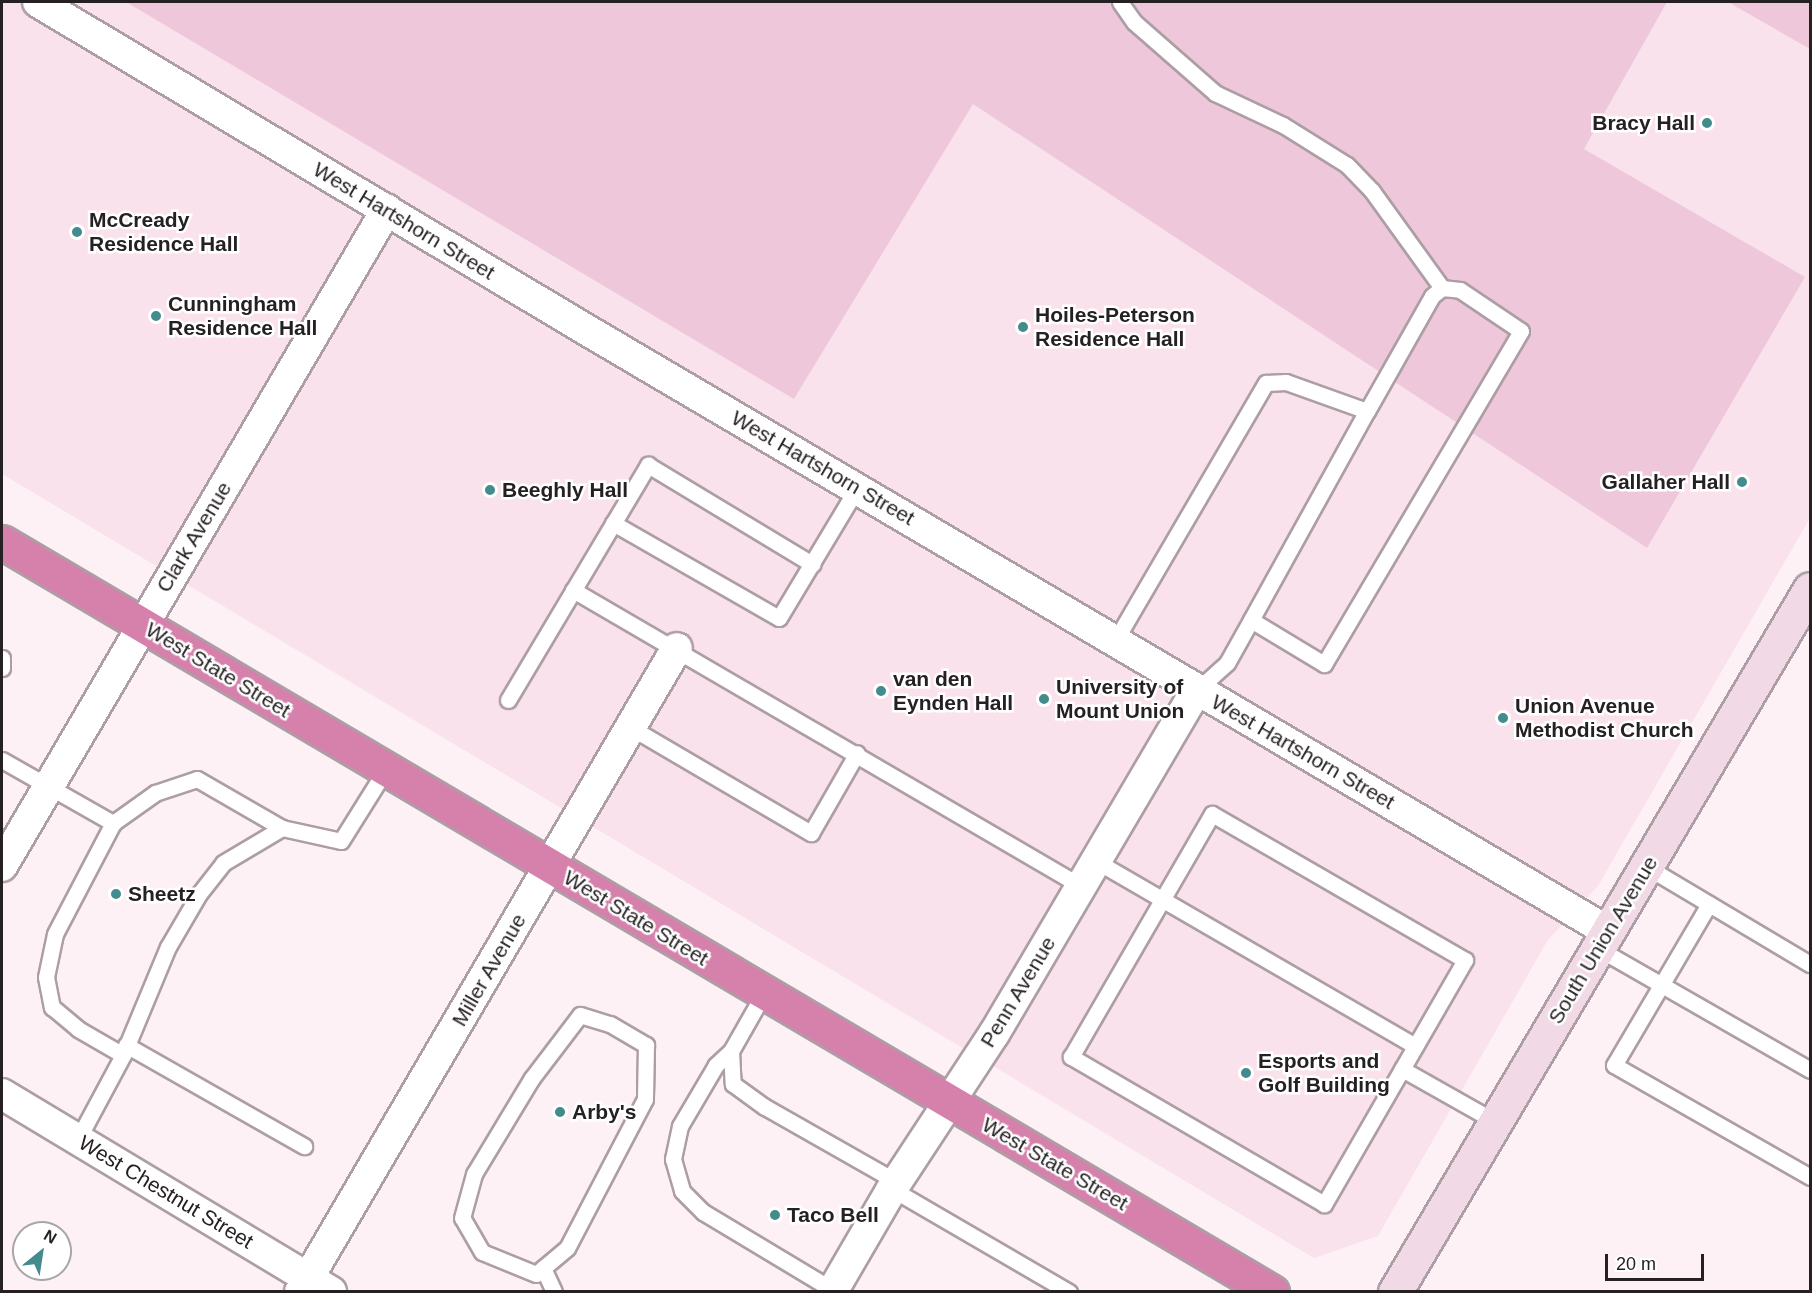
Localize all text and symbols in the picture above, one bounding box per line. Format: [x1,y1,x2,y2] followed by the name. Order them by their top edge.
[1592,110,1695,136] place label: Bracy Hall
[1700,116,1714,130] marker: Bracy Hall
[309,157,499,285] street label: West Hartshorn Street
[89,207,238,257] place label: McCready Residence Hall
[70,225,84,239] marker: McCready Residence Hall
[168,291,317,341] place label: Cunningham Residence Hall
[1035,302,1195,352] place label: Hoiles-Peterson Residence Hall
[149,309,163,323] marker: Cunningham Residence Hall
[1016,320,1030,334] marker: Hoiles-Peterson Residence Hall
[727,405,919,531] street label: West Hartshorn Street
[1602,469,1730,495] place label: Gallaher Hall
[1735,475,1749,489] marker: Gallaher Hall
[151,477,237,597] street label: Clark Avenue
[502,477,628,503] place label: Beeghly Hall
[483,483,497,497] marker: Beeghly Hall
[141,617,295,723] street label: West State Street
[893,666,1013,716] place label: van den Eynden Hall
[1056,674,1184,724] place label: University of Mount Union
[874,684,888,698] marker: van den Eynden Hall
[1207,689,1399,815] street label: West Hartshorn Street
[1037,692,1051,706] marker: University of Mount Union
[1515,693,1693,743] place label: Union Avenue Methodist Church
[1496,711,1510,725] marker: Union Avenue Methodist Church
[1543,851,1663,1029] street label: South Union Avenue
[559,865,713,971] street label: West State Street
[128,881,196,907] place label: Sheetz
[109,887,123,901] marker: Sheetz
[446,909,532,1031] street label: Miller Avenue
[975,932,1061,1052] street label: Penn Avenue
[1258,1048,1390,1098] place label: Esports and Golf Building
[1239,1066,1253,1080] marker: Esports and Golf Building
[572,1099,637,1125] place label: Arby's
[553,1105,567,1119] marker: Arby's
[978,1112,1132,1216] street label: West State Street
[74,1130,258,1254] street label: West Chestnut Street
[787,1202,879,1228] place label: Taco Bell
[768,1208,782,1222] marker: Taco Bell
[12,1221,72,1281] north arrow
[41,1226,60,1247] text: N
[1608,1242,1707,1280] scale bar
[1616,1254,1656,1274] text: 20 m

